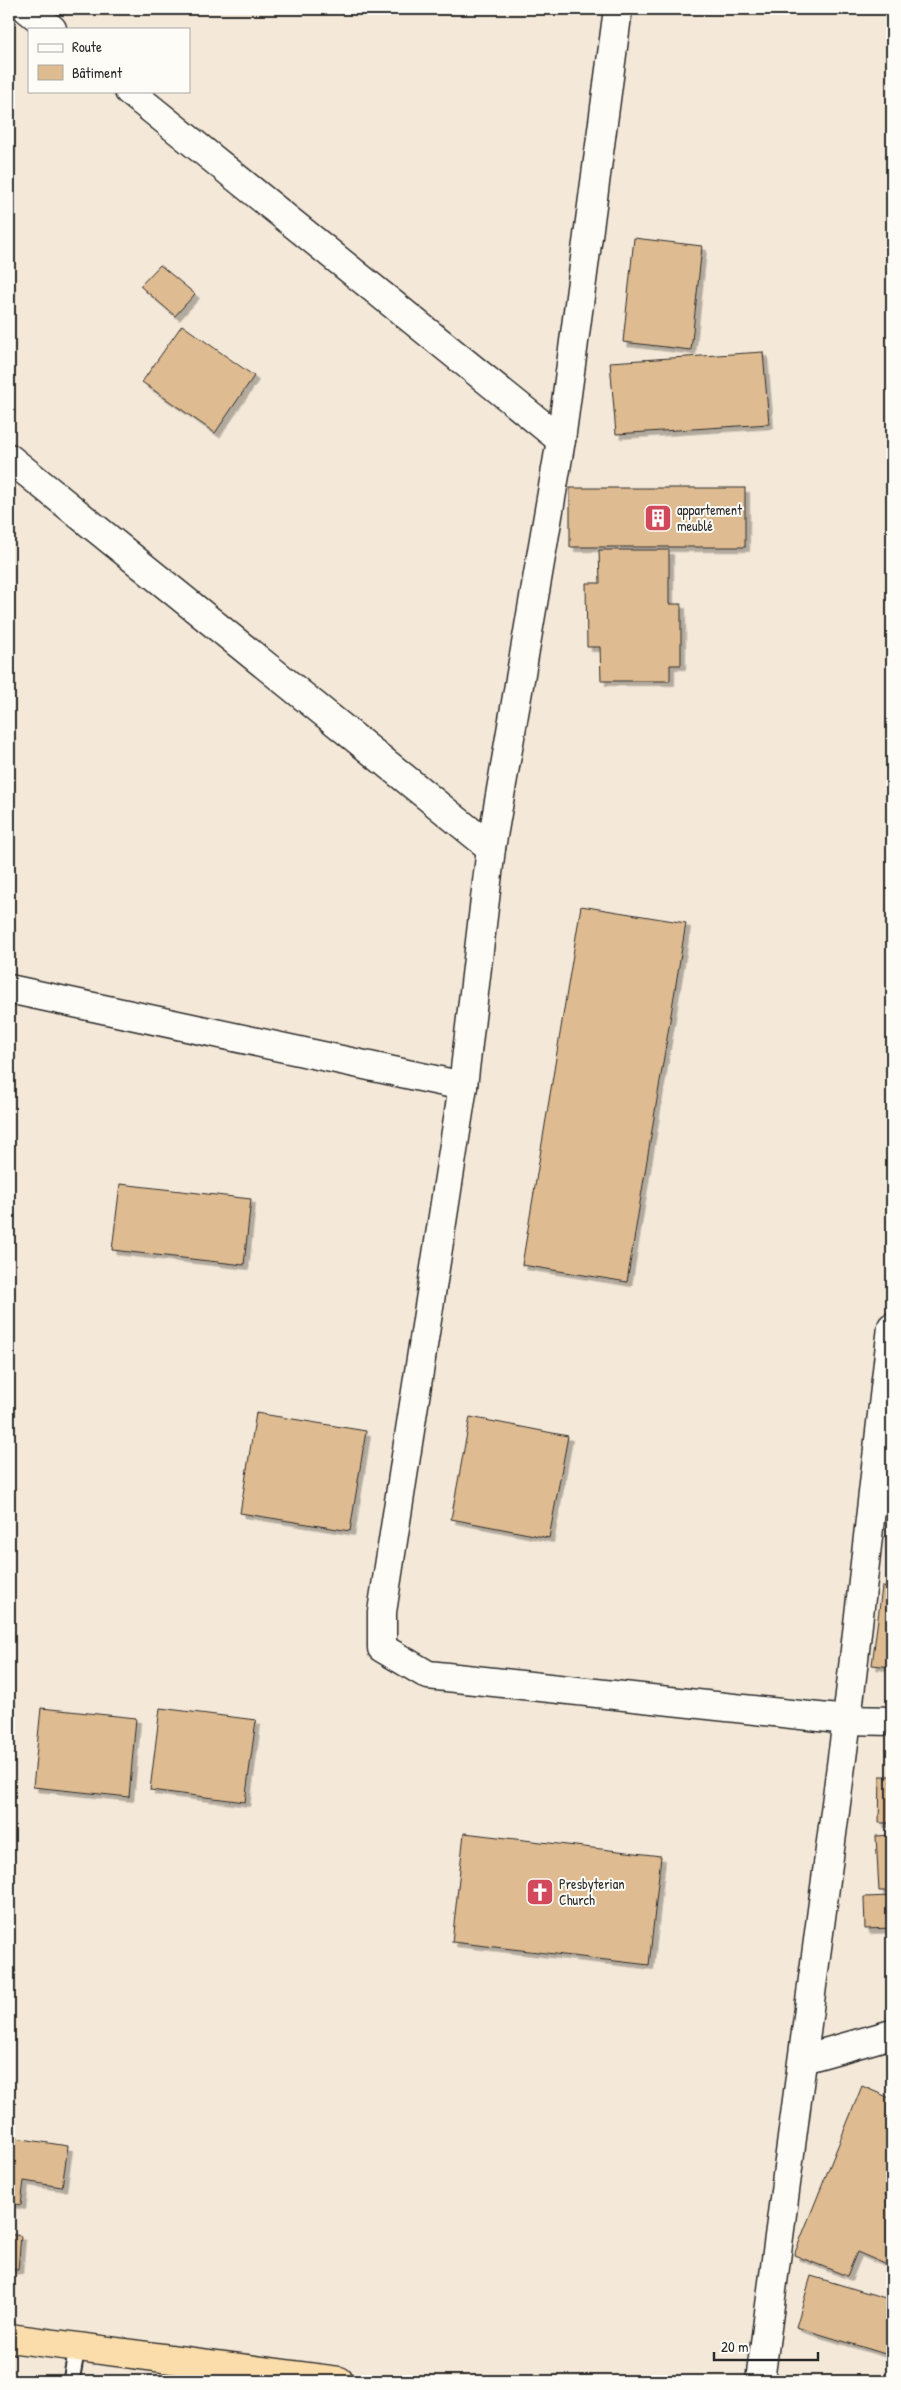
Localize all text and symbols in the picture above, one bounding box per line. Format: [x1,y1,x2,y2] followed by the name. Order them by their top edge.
[28,28,190,92] legend
[72,36,102,57] text: Route
[72,62,123,83] text: Bâtiment
[677,500,742,535] place label: appartement meublé
[643,503,673,533] building icon: appartement meublé
[559,1874,625,1909] place label: Presbyterian Church
[525,1877,555,1907] church icon: Presbyterian Church
[714,2330,817,2362] scale bar
[721,2336,748,2357] text: 20 m

